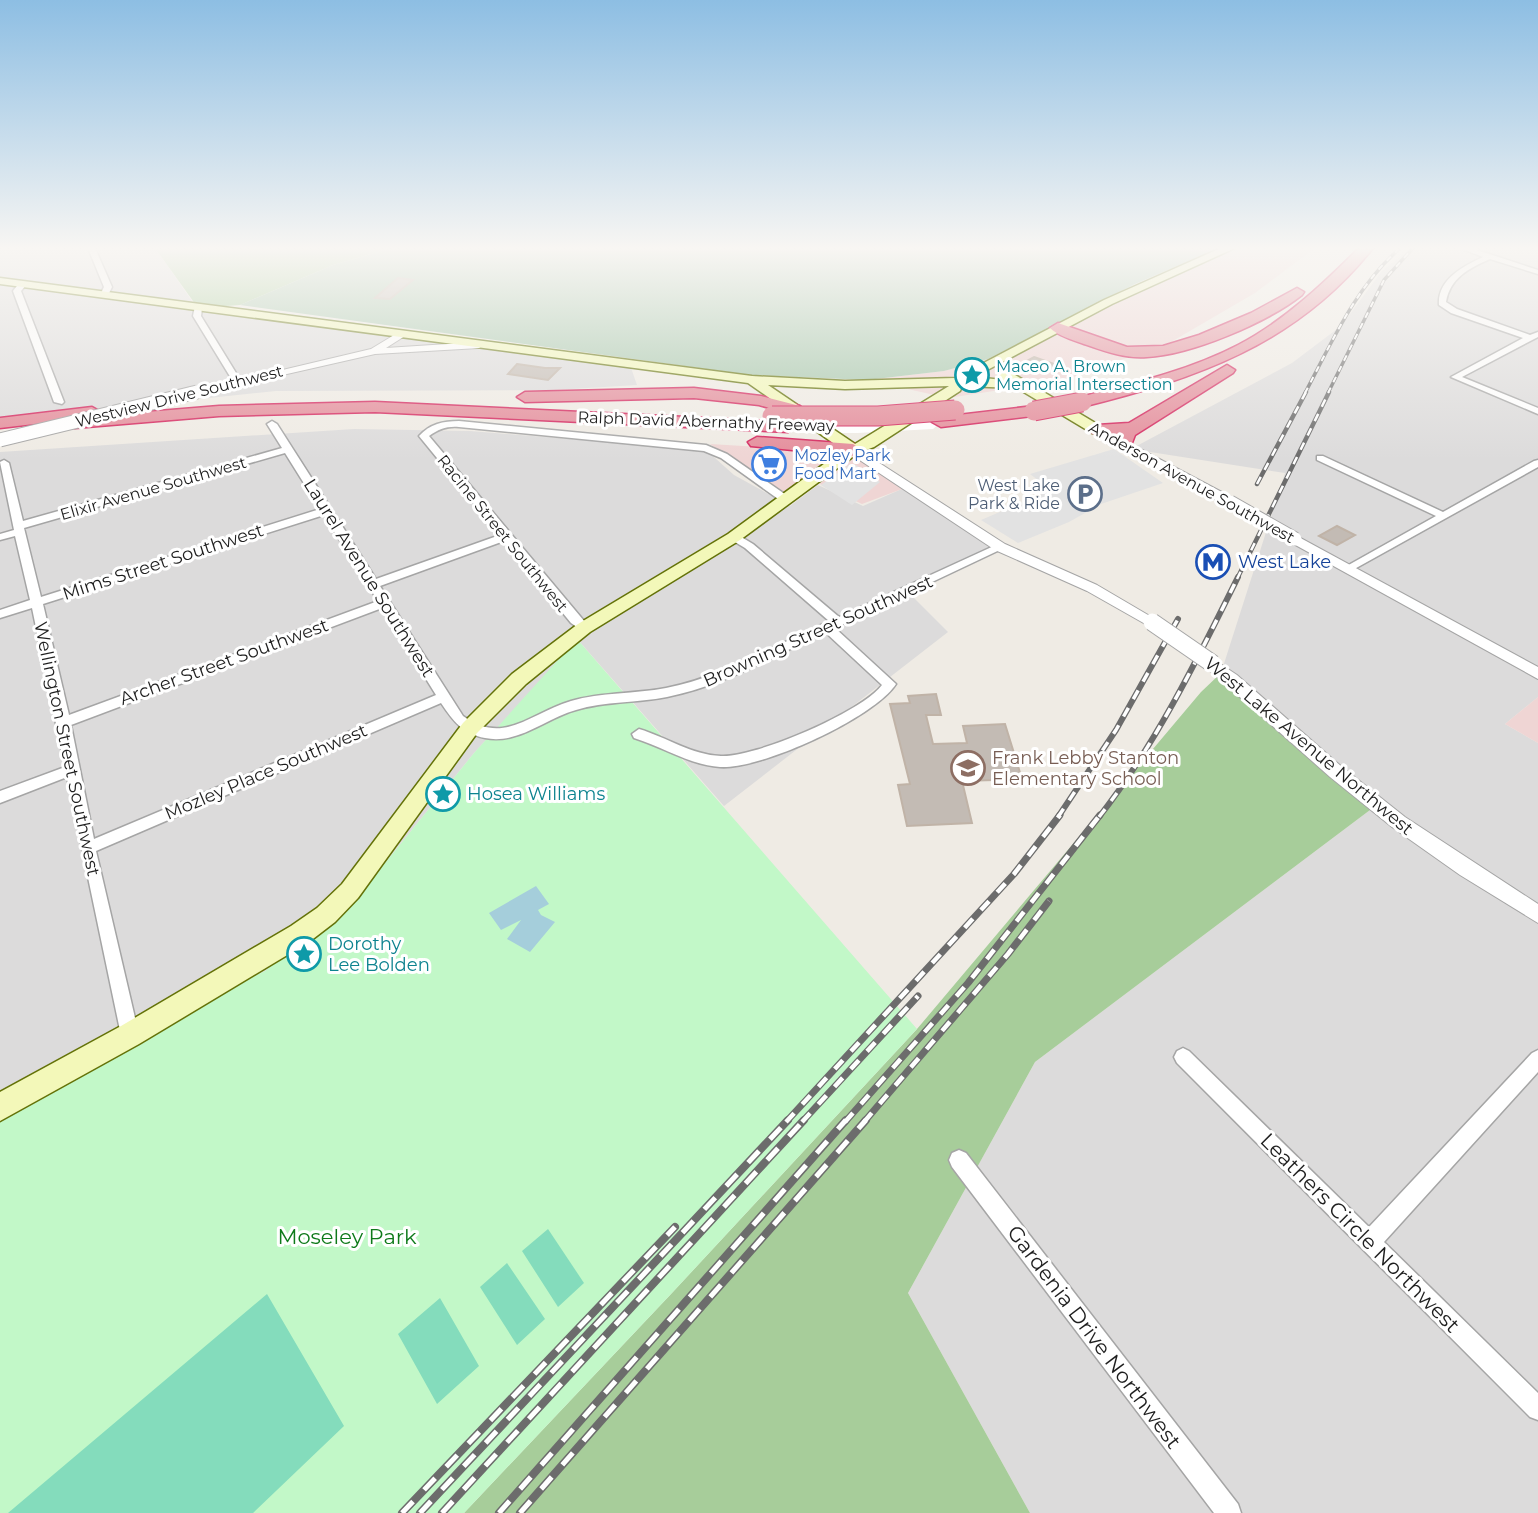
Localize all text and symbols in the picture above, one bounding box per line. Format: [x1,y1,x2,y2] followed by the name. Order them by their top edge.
[953,356,991,394] place icon: Maceo A. Brown Memorial Intersection
[996,357,1173,394] place label: Maceo A. Brown Memorial Intersection
[73,361,285,431] street label: Westview Drive Southwest
[577,408,835,435] street label: Ralph David Abernathy Freeway
[1086,418,1298,547] street label: Anderson Avenue Southwest
[750,445,788,483] supermarket icon: Mozley Park Food Mart
[794,446,891,483] place label: Mozley Park Food Mart
[433,451,572,616] street label: Racine Street Southwest
[58,453,249,524] street label: Elixir Avenue Southwest
[299,475,439,681] street label: Laurel Avenue Southwest
[1066,475,1104,513] parking icon: West Lake Park & Ride
[968,476,1060,513] place label: West Lake Park & Ride
[60,519,266,605] street label: Mims Street Southwest
[1194,543,1232,581] metro station icon: West Lake
[1238,551,1331,573] place label: West Lake
[700,570,936,692] street label: Browning Street Southwest
[117,614,331,710] street label: Archer Street Southwest
[29,620,105,878] street label: Wellington Street Southwest
[1200,652,1418,840] street label: West Lake Avenue Northwest
[161,719,371,825] street label: Mozley Place Southwest
[992,747,1179,790] place label: Frank Lebby Stanton Elementary School
[949,749,987,787] school or university icon: Frank Lebby Stanton Elementary School
[424,775,462,813] place icon: Hosea Williams
[467,783,605,805] place label: Hosea Williams
[328,933,430,976] place label: Dorothy Lee Bolden
[285,935,323,973] place icon: Dorothy Lee Bolden
[1255,1128,1465,1338] street label: Leathers Circle Northwest
[1002,1220,1187,1453] street label: Gardenia Drive Northwest
[277,1224,417,1249] park label: Moseley Park

